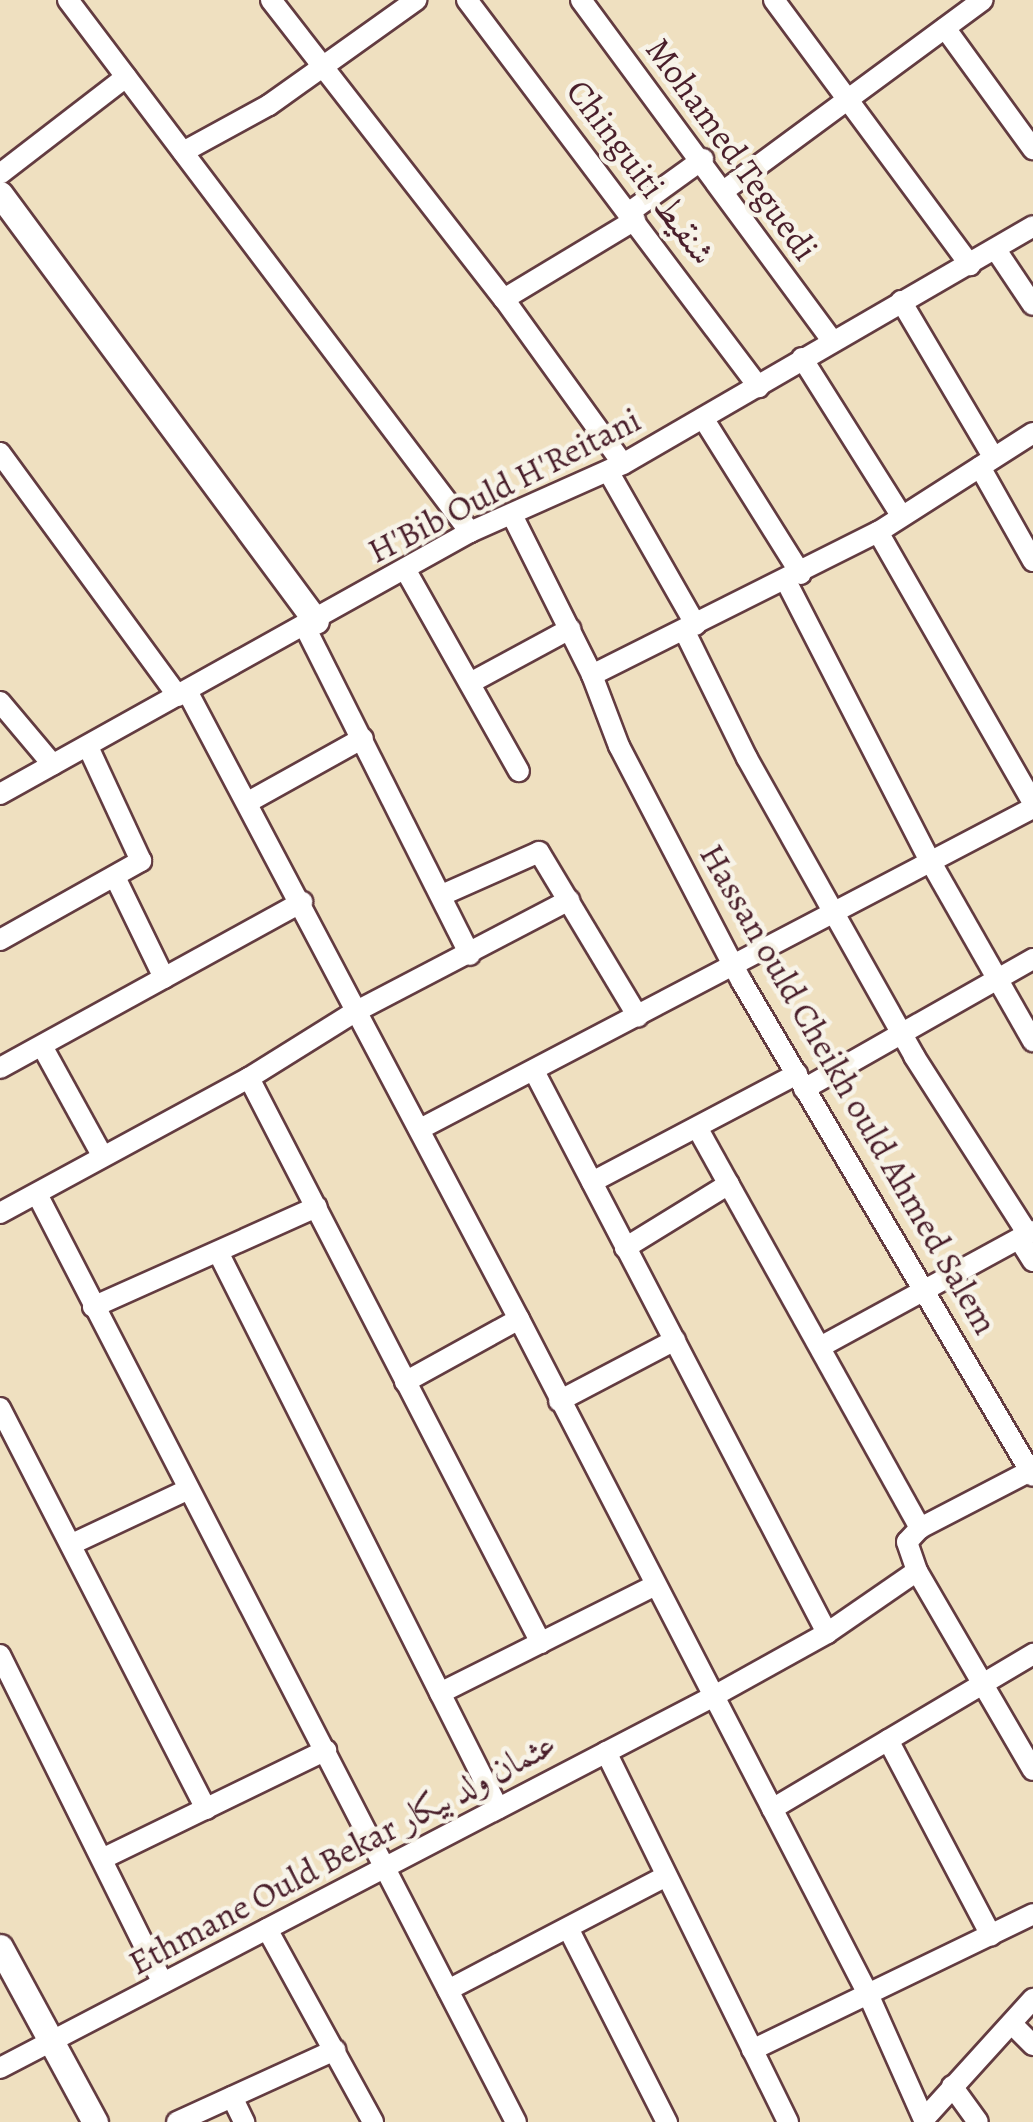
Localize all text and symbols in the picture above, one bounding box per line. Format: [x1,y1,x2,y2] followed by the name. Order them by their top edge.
[637,29,827,269] street label: Mohamed Teguedi
[558,71,724,273] street label: Chinguiti شنقيط
[361,398,647,572] street label: H'Bib Ould H'Reitani
[691,836,1007,1342] street label: Hassan ould Cheikh ould Ahmed Salem
[121,1722,563,1984] street label: Ethmane Ould Bekar عثمان ولد بيكار

